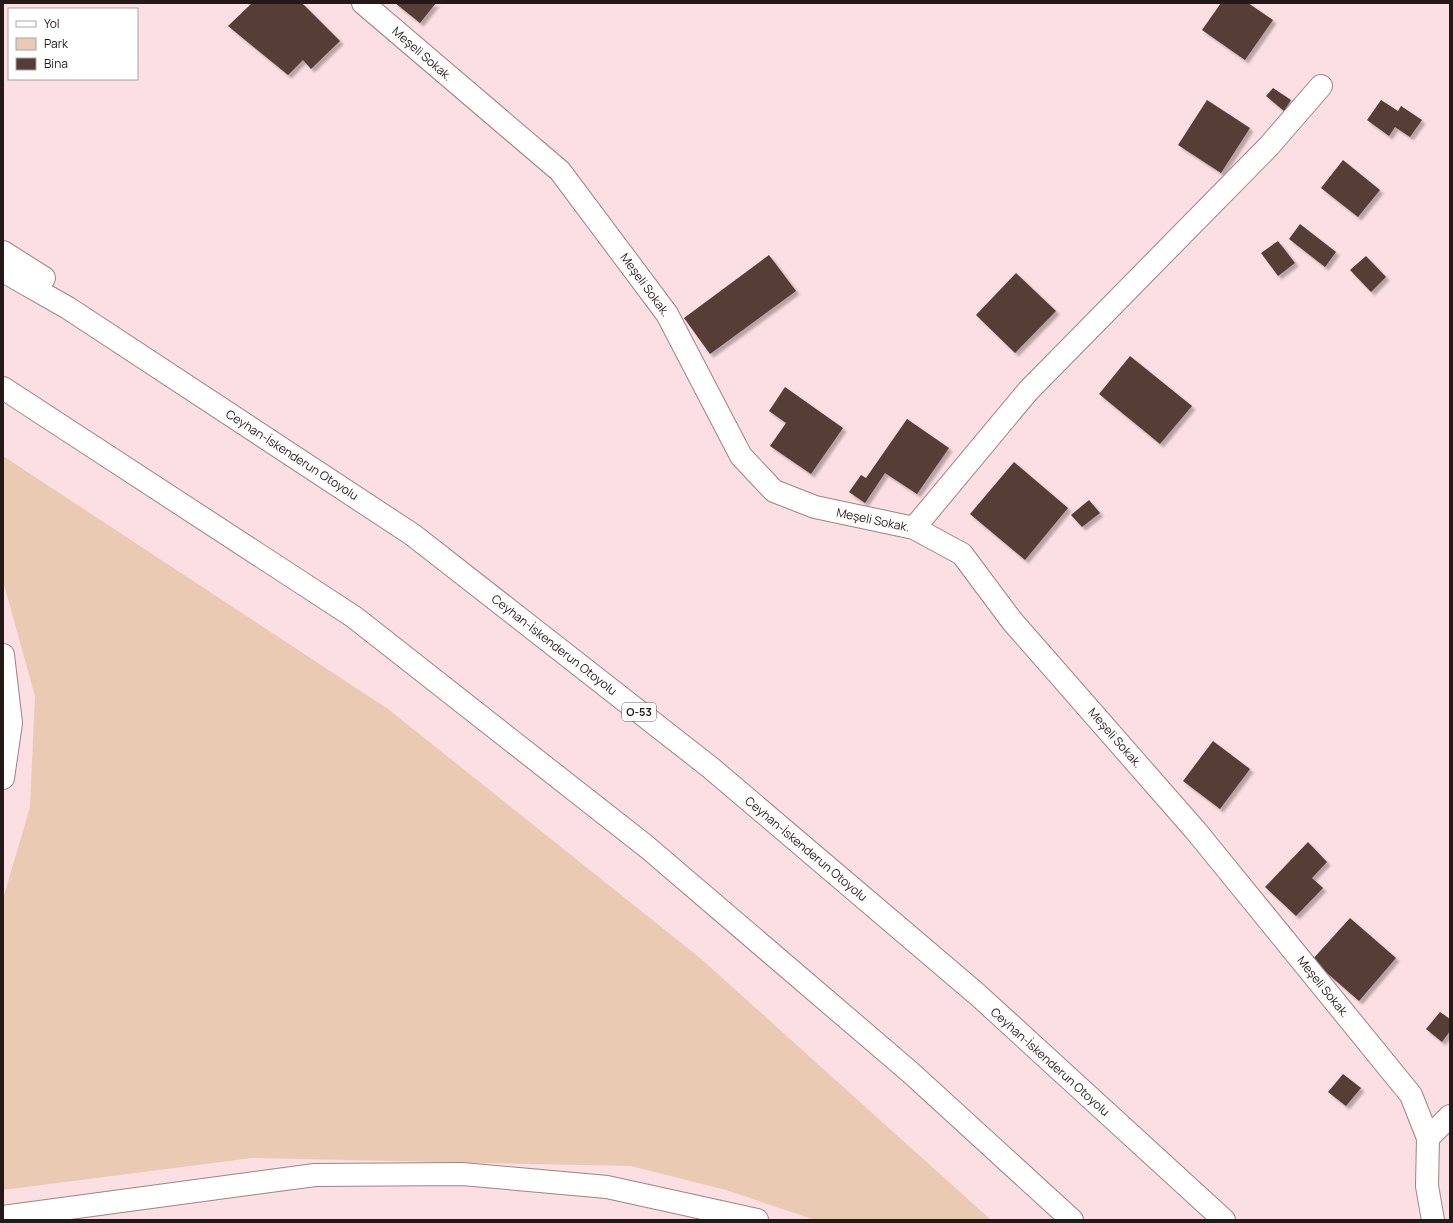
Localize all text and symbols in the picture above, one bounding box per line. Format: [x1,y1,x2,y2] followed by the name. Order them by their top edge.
[8,8,138,80] legend
[44,15,60,32] text: Yol
[389,23,456,84] street label: Meşeli Sokak.
[44,35,69,52] text: Park
[44,55,68,72] text: Bina
[617,250,674,320] street label: Meşeli Sokak.
[223,405,362,504] street label: Ceyhan-İskenderun Otoyolu
[835,503,911,536] street label: Meşeli Sokak.
[488,590,621,699] street label: Ceyhan-İskenderun Otoyolu
[622,703,656,721] road number: O-53
[1085,704,1146,771] street label: Meşeli Sokak.
[742,792,871,905] street label: Ceyhan-İskenderun Otoyolu
[1293,952,1353,1021] street label: Meşeli Sokak.
[987,1003,1114,1120] street label: Ceyhan-İskenderun Otoyolu

